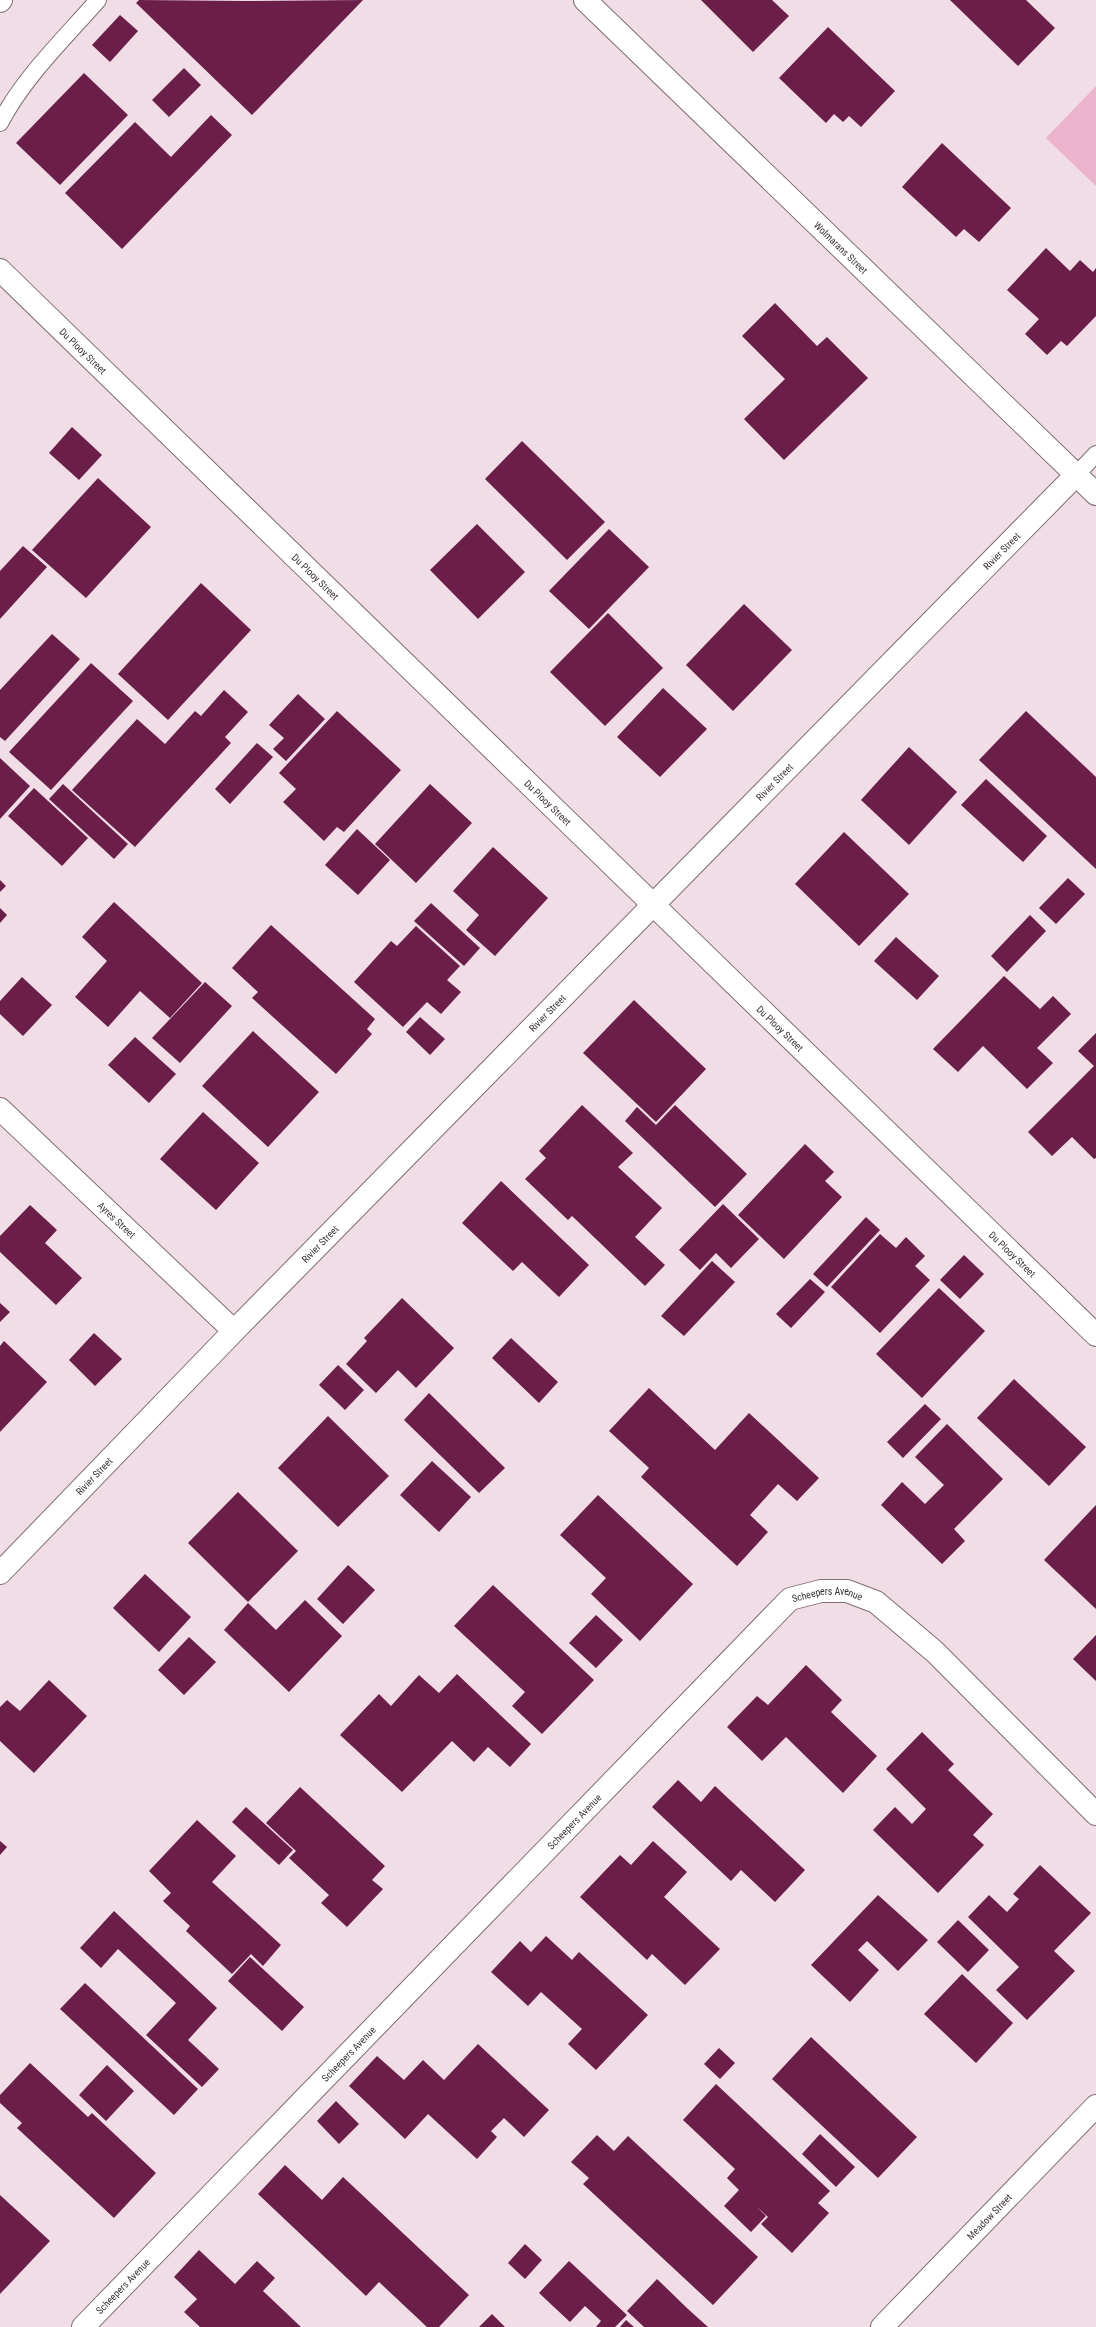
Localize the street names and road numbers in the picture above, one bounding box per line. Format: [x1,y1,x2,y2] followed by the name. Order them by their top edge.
[812,219,870,276] street label: Wolmarans Street
[58,326,109,376] street label: Du Plooy Street
[981,530,1022,572] street label: Rivier Street
[290,552,341,602] street label: Du Plooy Street
[754,761,795,803] street label: Rivier Street
[522,777,574,828] street label: Du Plooy Street
[526,992,568,1034] street label: Rivier Street
[755,1003,806,1053] street label: Du Plooy Street
[96,1199,138,1240] street label: Ayres Street
[299,1223,340,1265] street label: Rivier Street
[987,1229,1038,1279] street label: Du Plooy Street
[73,1455,114,1497] street label: Rivier Street
[791,1586,865,1604] street label: Scheepers Avenue
[545,1791,604,1851] street label: Scheepers Avenue
[319,2024,378,2083] street label: Scheepers Avenue
[965,2191,1014,2241] street label: Meadow Street
[94,2256,152,2316] street label: Scheepers Avenue

